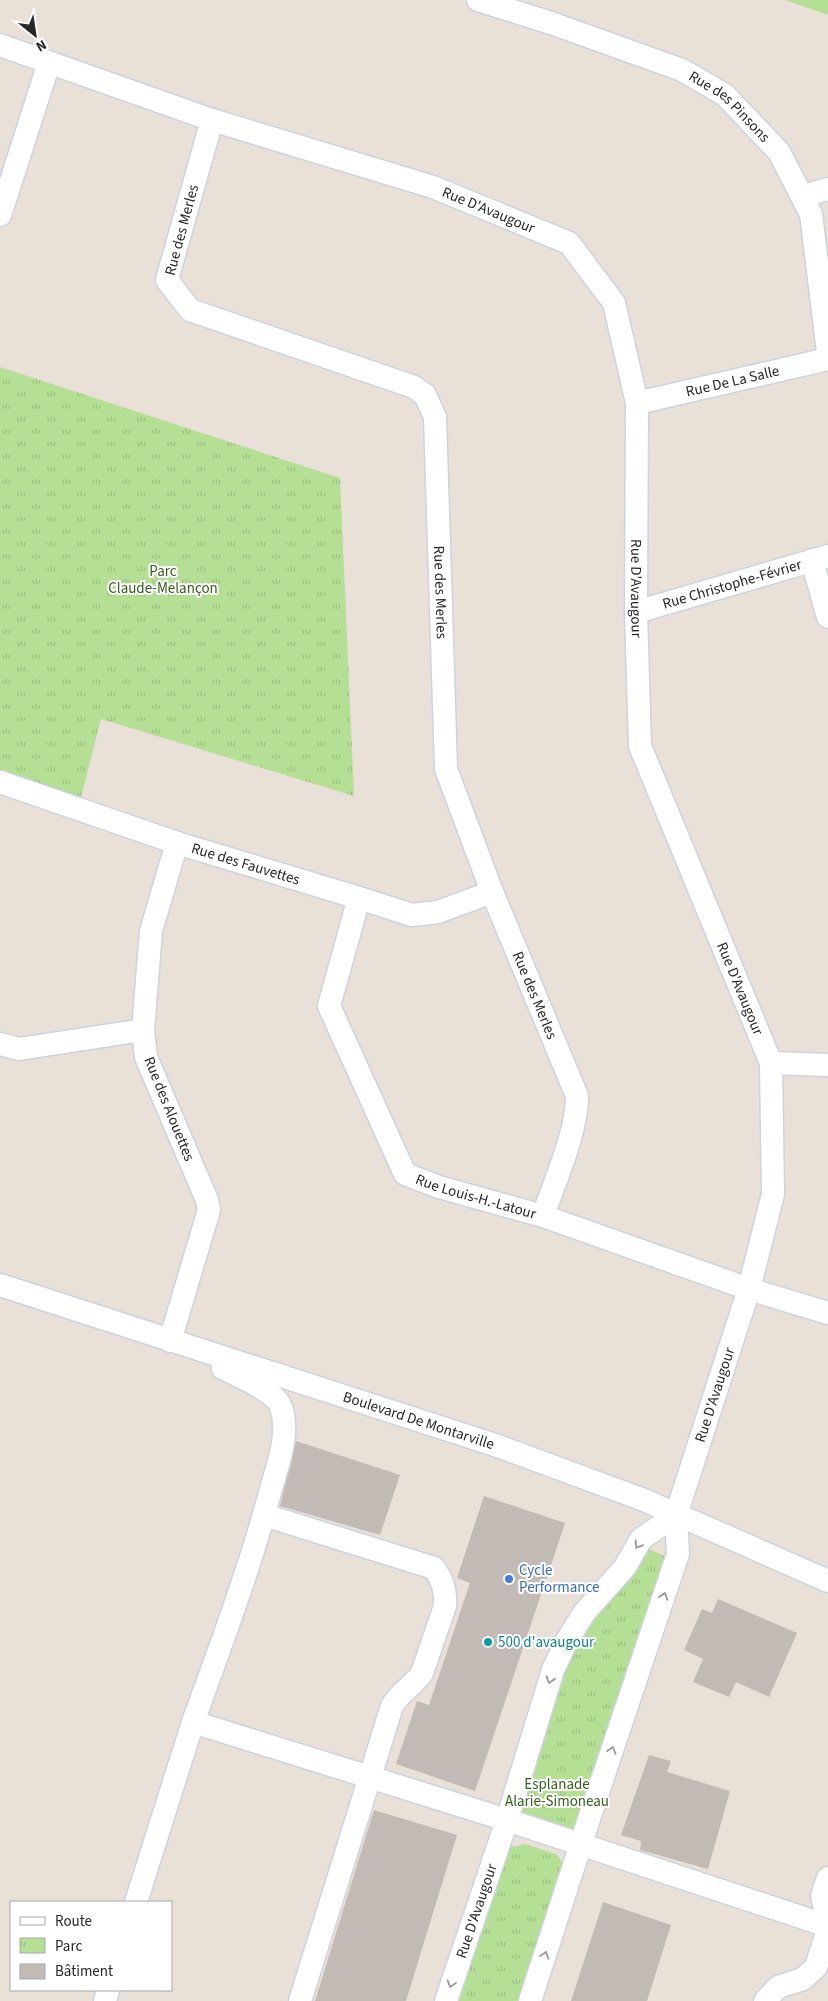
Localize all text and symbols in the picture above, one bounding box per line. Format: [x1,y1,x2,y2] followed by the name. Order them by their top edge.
[10,10,60,60] north arrow
[32,34,50,56] text: N
[685,66,775,147] street label: Rue des Pinsons
[439,181,539,239] street label: Rue D'Avaugour
[160,182,204,278] street label: Rue des Merles
[684,360,781,402] street label: Rue De La Salle
[625,539,647,639] street label: Rue D'Avaugour
[429,545,452,639] street label: Rue des Merles
[660,554,805,614] street label: Rue Christophe-Février
[108,561,218,599] park label: Parc Claude-Melançon
[189,837,303,890] street label: Rue des Fauvettes
[712,939,769,1039] street label: Rue D'Avaugour
[507,948,563,1042] street label: Rue des Merles
[138,1054,200,1164] street label: Rue des Alouettes
[413,1169,539,1224] street label: Rue Louis-H.-Latour
[690,1344,740,1445] street label: Rue D'Avaugour
[340,1386,497,1455] street label: Boulevard De Montarville
[635,1539,644,1548] one-way arrow
[519,1560,600,1598] place label: Cycle Performance
[503,1573,515,1585] marker: Cycle Performance
[658,1593,668,1601] one-way arrow
[498,1632,595,1653] place label: 500 d'avaugour
[482,1636,494,1648] marker: 500 d'avaugour
[546,1675,556,1683] one-way arrow
[606,1747,616,1755] one-way arrow
[505,1774,609,1812] park label: Esplanade Alarie-Simoneau
[451,1860,502,1961] street label: Rue D'Avaugour
[10,1901,172,1991] legend
[55,1911,92,1932] text: Route
[55,1936,82,1957] text: Parc
[539,1951,549,1959] one-way arrow
[55,1961,113,1982] text: Bâtiment
[447,1979,457,1988] one-way arrow

